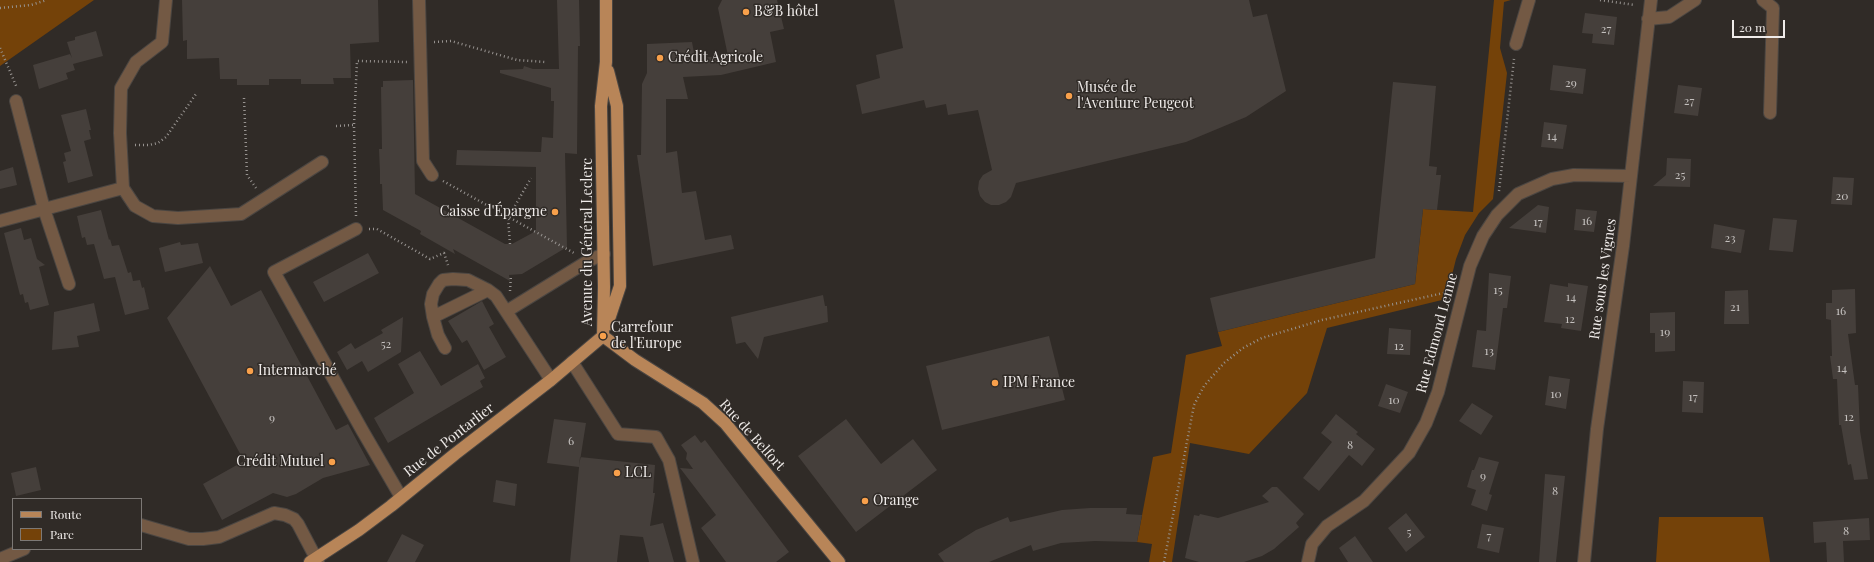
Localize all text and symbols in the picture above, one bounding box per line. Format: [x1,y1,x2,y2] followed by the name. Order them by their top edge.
[754,4,819,20] place label: B&B hôtel
[741,7,751,17] marker: B&B hôtel
[1734,12,1787,38] scale bar
[1739,19,1766,35] text: 20 m
[1601,22,1611,36] house number: 27
[668,50,763,66] place label: Crédit Agricole
[655,53,665,63] marker: Crédit Agricole
[1565,76,1577,90] house number: 29
[1077,80,1194,112] place label: Musée de l'Aventure Peugeot
[1064,91,1074,101] marker: Musée de l'Aventure Peugeot
[1684,94,1694,108] house number: 27
[1547,129,1557,143] house number: 14
[580,158,596,326] street label: Avenue du Général Leclerc
[1675,168,1685,182] house number: 25
[1836,189,1848,203] house number: 20
[440,204,547,220] place label: Caisse d'Épargne
[550,207,560,217] marker: Caisse d'Épargne
[1582,214,1592,228] house number: 16
[1533,215,1543,229] house number: 17
[1586,217,1620,341] street label: Rue sous les Vignes
[1724,231,1736,245] house number: 23
[1413,271,1461,395] street label: Rue Edmond Lenne
[1493,283,1503,297] house number: 15
[1566,290,1576,304] house number: 14
[1730,300,1740,314] house number: 21
[1836,304,1846,318] house number: 16
[1565,312,1575,326] house number: 12
[611,320,682,352] place label: Carrefour de l'Europe
[1660,325,1670,339] house number: 19
[598,331,608,341] marker: Carrefour de l'Europe
[381,337,391,351] house number: 52
[1394,339,1404,353] house number: 12
[1484,344,1494,358] house number: 13
[1837,361,1847,375] house number: 14
[258,363,337,379] place label: Intermarché
[245,366,255,376] marker: Intermarché
[1003,375,1075,391] place label: IPM France
[990,378,1000,388] marker: IPM France
[1550,387,1562,401] house number: 10
[1688,390,1698,404] house number: 17
[1388,393,1400,407] house number: 10
[716,396,788,474] street label: Rue de Belfort
[401,400,497,480] street label: Rue de Pontarlier
[1844,410,1854,424] house number: 12
[269,411,275,425] house number: 9
[568,434,574,448] house number: 6
[1347,438,1353,452] house number: 8
[236,454,324,470] place label: Crédit Mutuel
[327,457,337,467] marker: Crédit Mutuel
[625,465,651,481] place label: LCL
[612,468,622,478] marker: LCL
[1480,469,1486,483] house number: 9
[1552,484,1558,498] house number: 8
[873,493,919,509] place label: Orange
[860,496,870,506] marker: Orange
[12,498,142,550] legend
[50,506,82,522] text: Route
[1843,524,1849,538] house number: 8
[1407,525,1411,539] house number: 5
[50,526,74,542] text: Parc
[1487,529,1491,543] house number: 7

